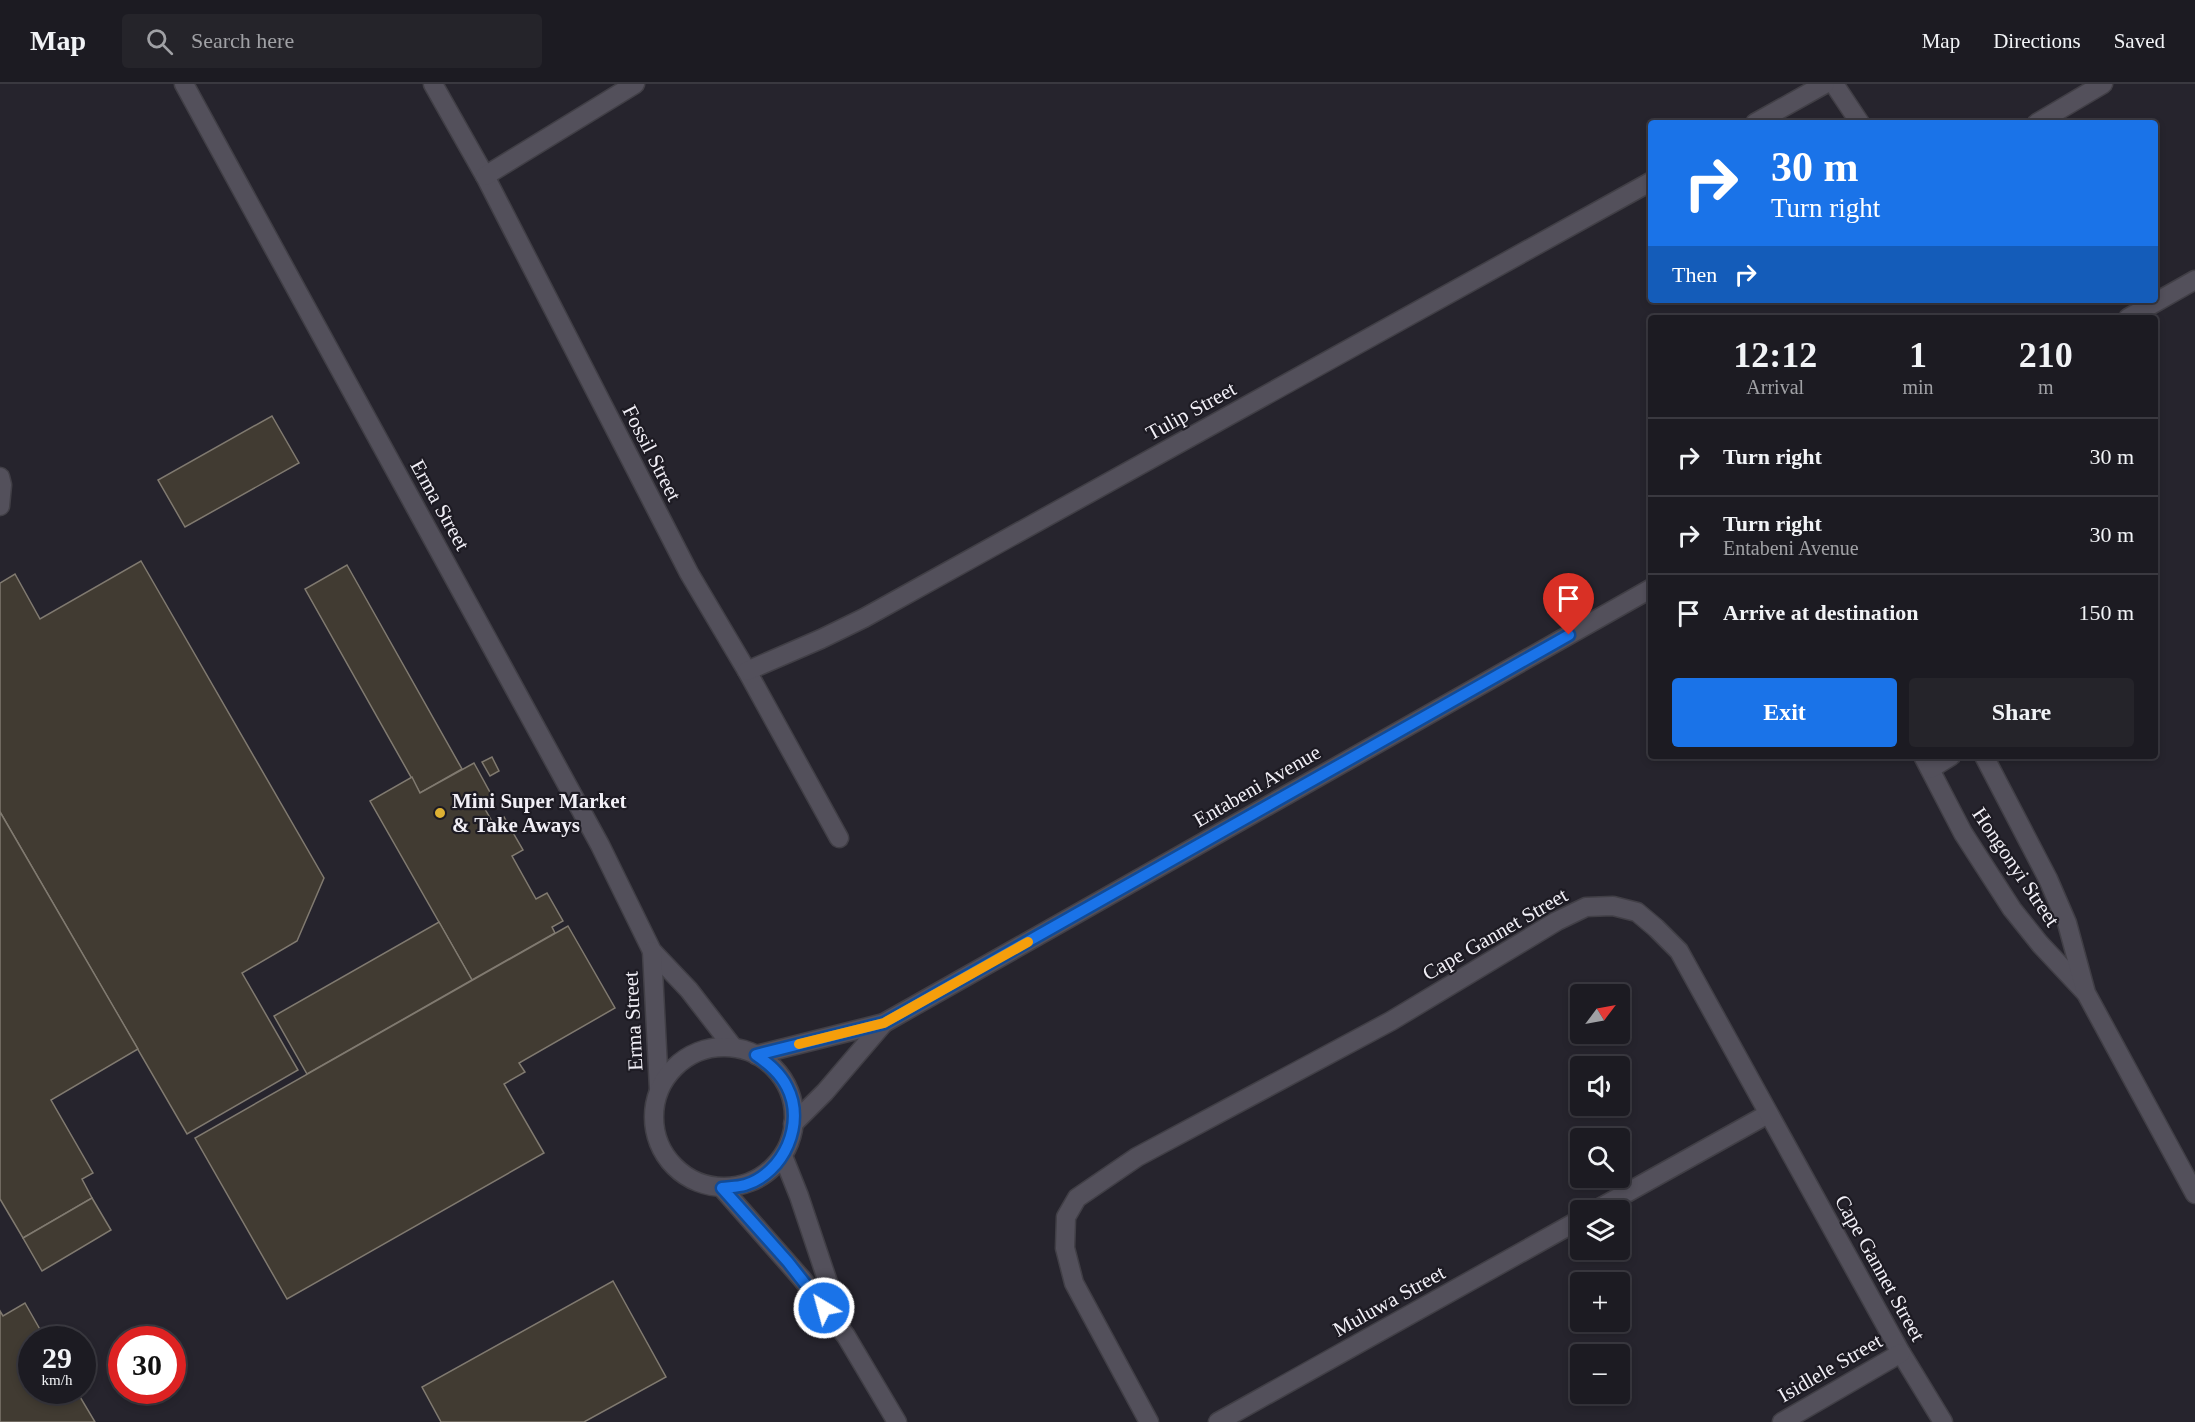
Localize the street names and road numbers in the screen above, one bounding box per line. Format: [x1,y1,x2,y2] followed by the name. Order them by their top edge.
[1142,376,1240,445] street label: Tulip Street
[618,401,686,505] street label: Fossil Street
[405,456,475,555] street label: Erma Street
[1189,740,1325,832] street label: Entabeni Avenue
[1967,803,2065,931] street label: Hongonyi Street
[1418,883,1572,985] street label: Cape Gannet Street
[618,970,648,1071] street label: Erma Street
[1830,1191,1930,1345] street label: Cape Gannet Street
[1329,1260,1449,1342] street label: Muluwa Street
[1774,1329,1886,1407] street label: Isidlele Street

